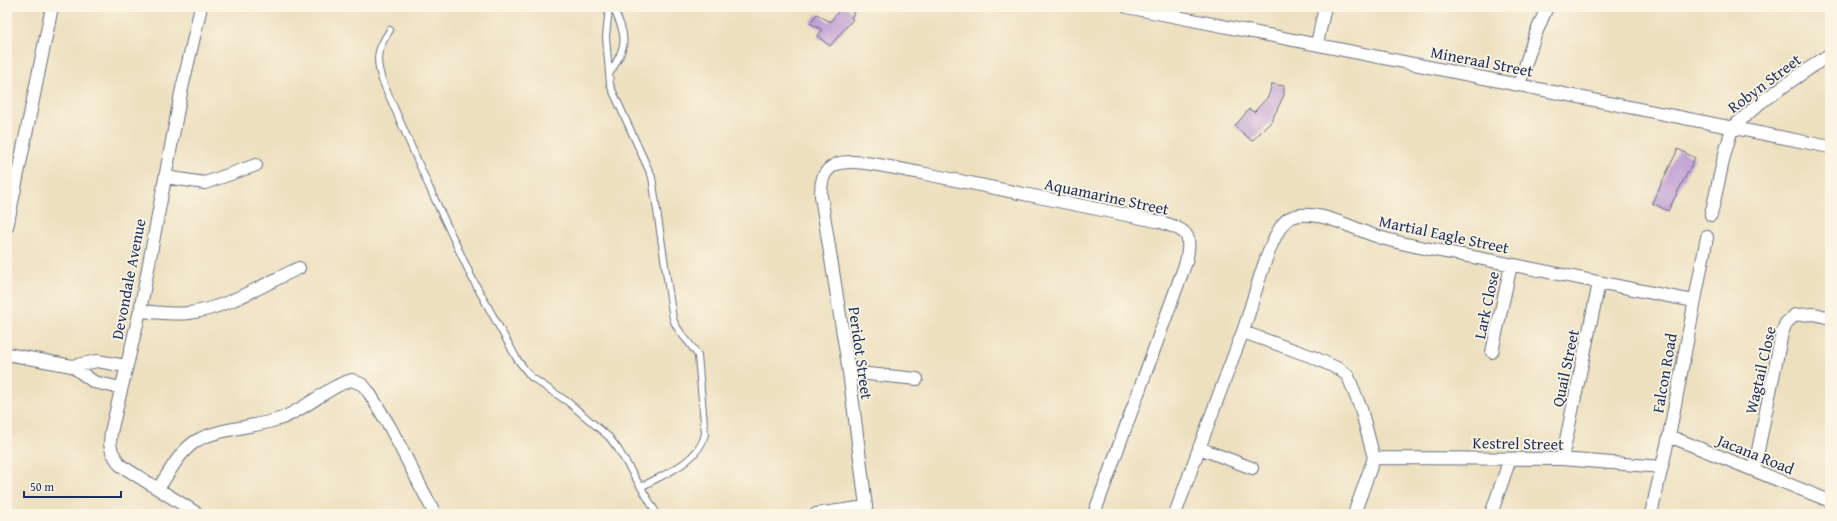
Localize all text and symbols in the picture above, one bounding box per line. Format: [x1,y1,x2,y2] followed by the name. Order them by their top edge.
[1429,39,1536,83] street label: Mineraal Street
[1722,47,1806,119] street label: Robyn Street
[1043,171,1172,221] street label: Aquamarine Street
[1377,208,1512,260] street label: Martial Eagle Street
[105,216,151,342] street label: Devondale Avenue
[1467,269,1505,341] street label: Lark Close
[843,305,879,401] street label: Peridot Street
[1738,324,1782,416] street label: Wagtail Close
[1545,327,1585,409] street label: Quail Street
[1645,331,1683,415] street label: Falcon Road
[1712,427,1798,480] street label: Jacana Road
[1472,430,1564,456] street label: Kestrel Street
[24,473,121,499] scale bar
[30,478,54,495] text: 50 m

